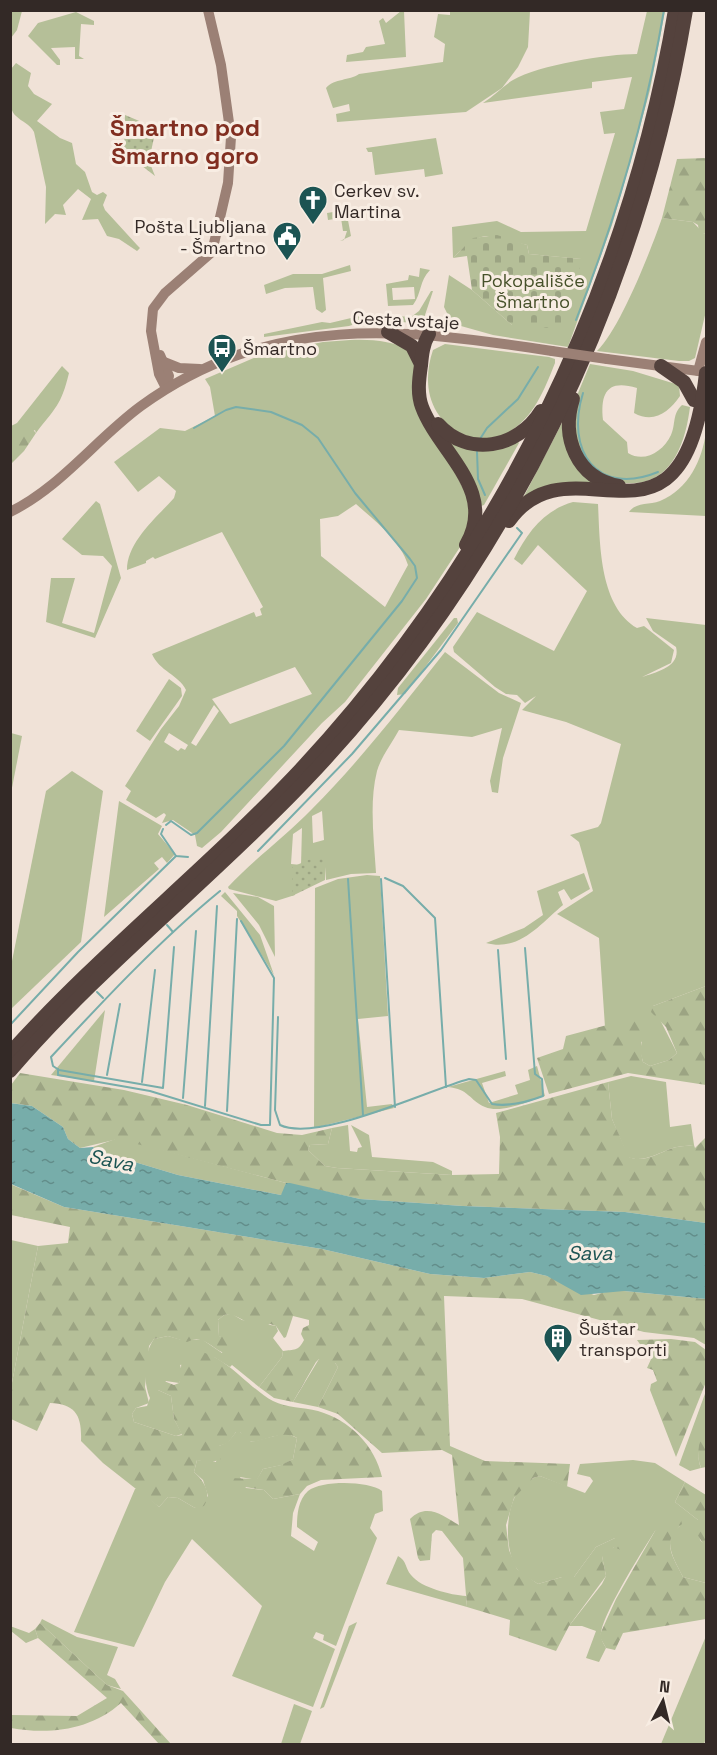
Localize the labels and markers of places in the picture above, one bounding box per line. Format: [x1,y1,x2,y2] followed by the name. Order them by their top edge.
[334,179,419,223] place label: Cerkev sv. Martina
[297,184,329,226] church icon: Cerkev sv. Martina
[134,215,266,259] place label: Pošta Ljubljana - Šmartno
[271,220,303,262] public building icon: Pošta Ljubljana - Šmartno
[206,332,238,374] bus stop icon: Šmartno
[243,337,317,360] place label: Šmartno
[579,1317,667,1361] place label: Šuštar transporti
[542,1322,574,1364] building icon: Šuštar transporti

